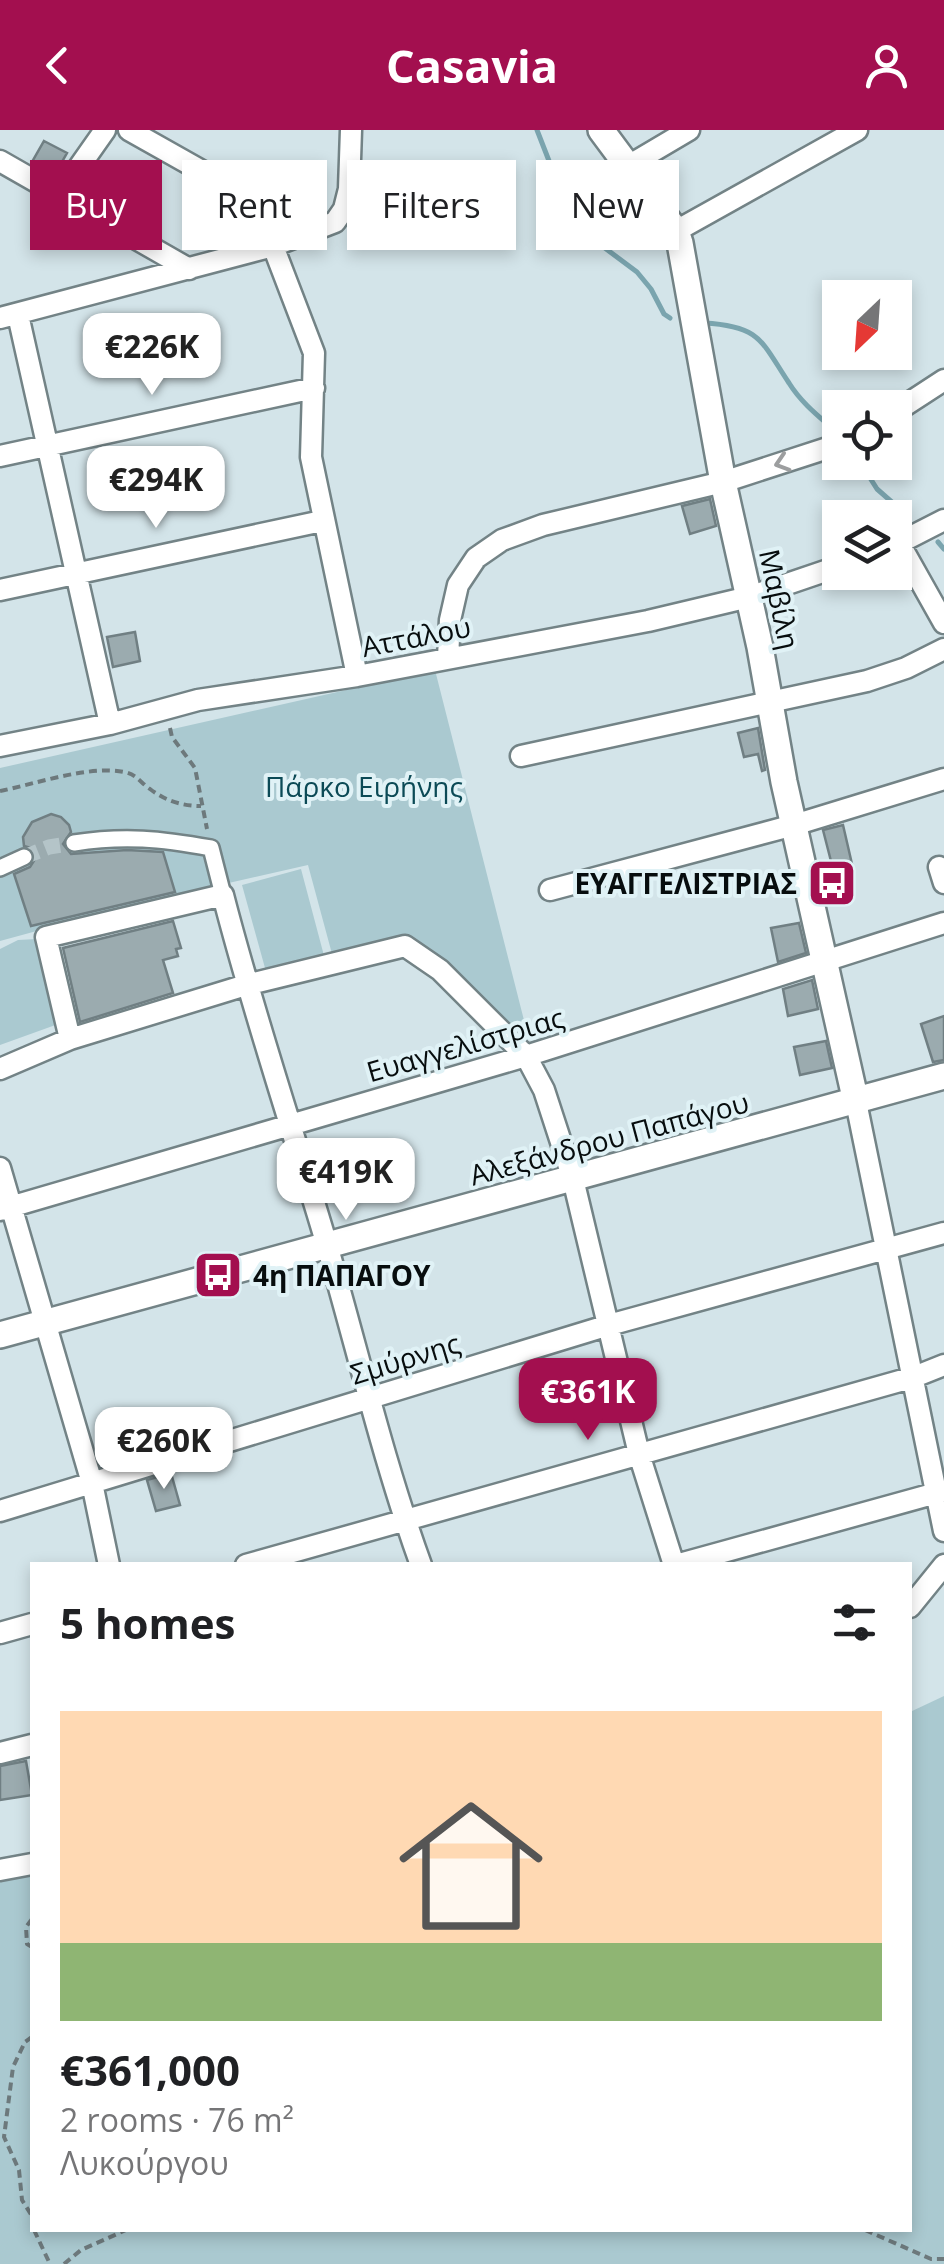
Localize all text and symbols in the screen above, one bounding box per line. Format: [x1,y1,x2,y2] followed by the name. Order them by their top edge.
[386,35,558,96] text: Casavia
[30,38,85,93] icon: back
[859,38,914,93] icon: person
[30,160,162,250] chip: Buy
[182,160,327,250] chip: Rent
[347,160,516,250] chip: Filters
[536,160,679,250] chip: New
[822,280,912,370] north arrow
[822,280,912,590] map controls
[82,313,222,398] pin: €226K
[105,324,199,367] text: €226K
[822,390,912,480] button: locate
[86,446,226,531] pin: €294K
[774,452,791,472] one-way arrow
[109,457,203,500] text: €294K
[822,500,912,590] button: layers
[751,545,809,653] street label: Μαβίλη
[358,607,474,665] street label: Αττάλου
[265,767,463,805] park label: Πάρκο Ειρήνης
[806,857,858,909] bus stop icon: ΕΥΑΓΓΕΛΙΣΤΡΙΑΣ
[574,864,797,902] place label: ΕΥΑΓΓΕΛΙΣΤΡΙΑΣ
[362,998,568,1090] street label: Ευαγγελίστριας
[465,1082,753,1194] street label: Αλεξάνδρου Παπάγου
[276,1138,416,1223] pin: €419K
[299,1149,393,1192] text: €419K
[192,1249,244,1301] bus stop icon: 4η ΠΑΠΑΓΟΥ
[253,1256,431,1294] place label: 4η ΠΑΠΑΓΟΥ
[345,1323,465,1393] street label: Σμύρνης
[518,1358,658,1443] pin: €361K
[541,1369,635,1412] text: €361K
[94,1407,234,1492] pin: €260K
[117,1418,211,1461] text: €260K
[60,1594,235,1651] text: 5 homes
[827,1595,882,1650] icon: filters
[381,1776,561,1956] icon: home
[60,2041,240,2098] text: €361,000
[60,2098,294,2141] text: 2 rooms · 76 m²
[60,2141,229,2184] text: Λυκούργου

